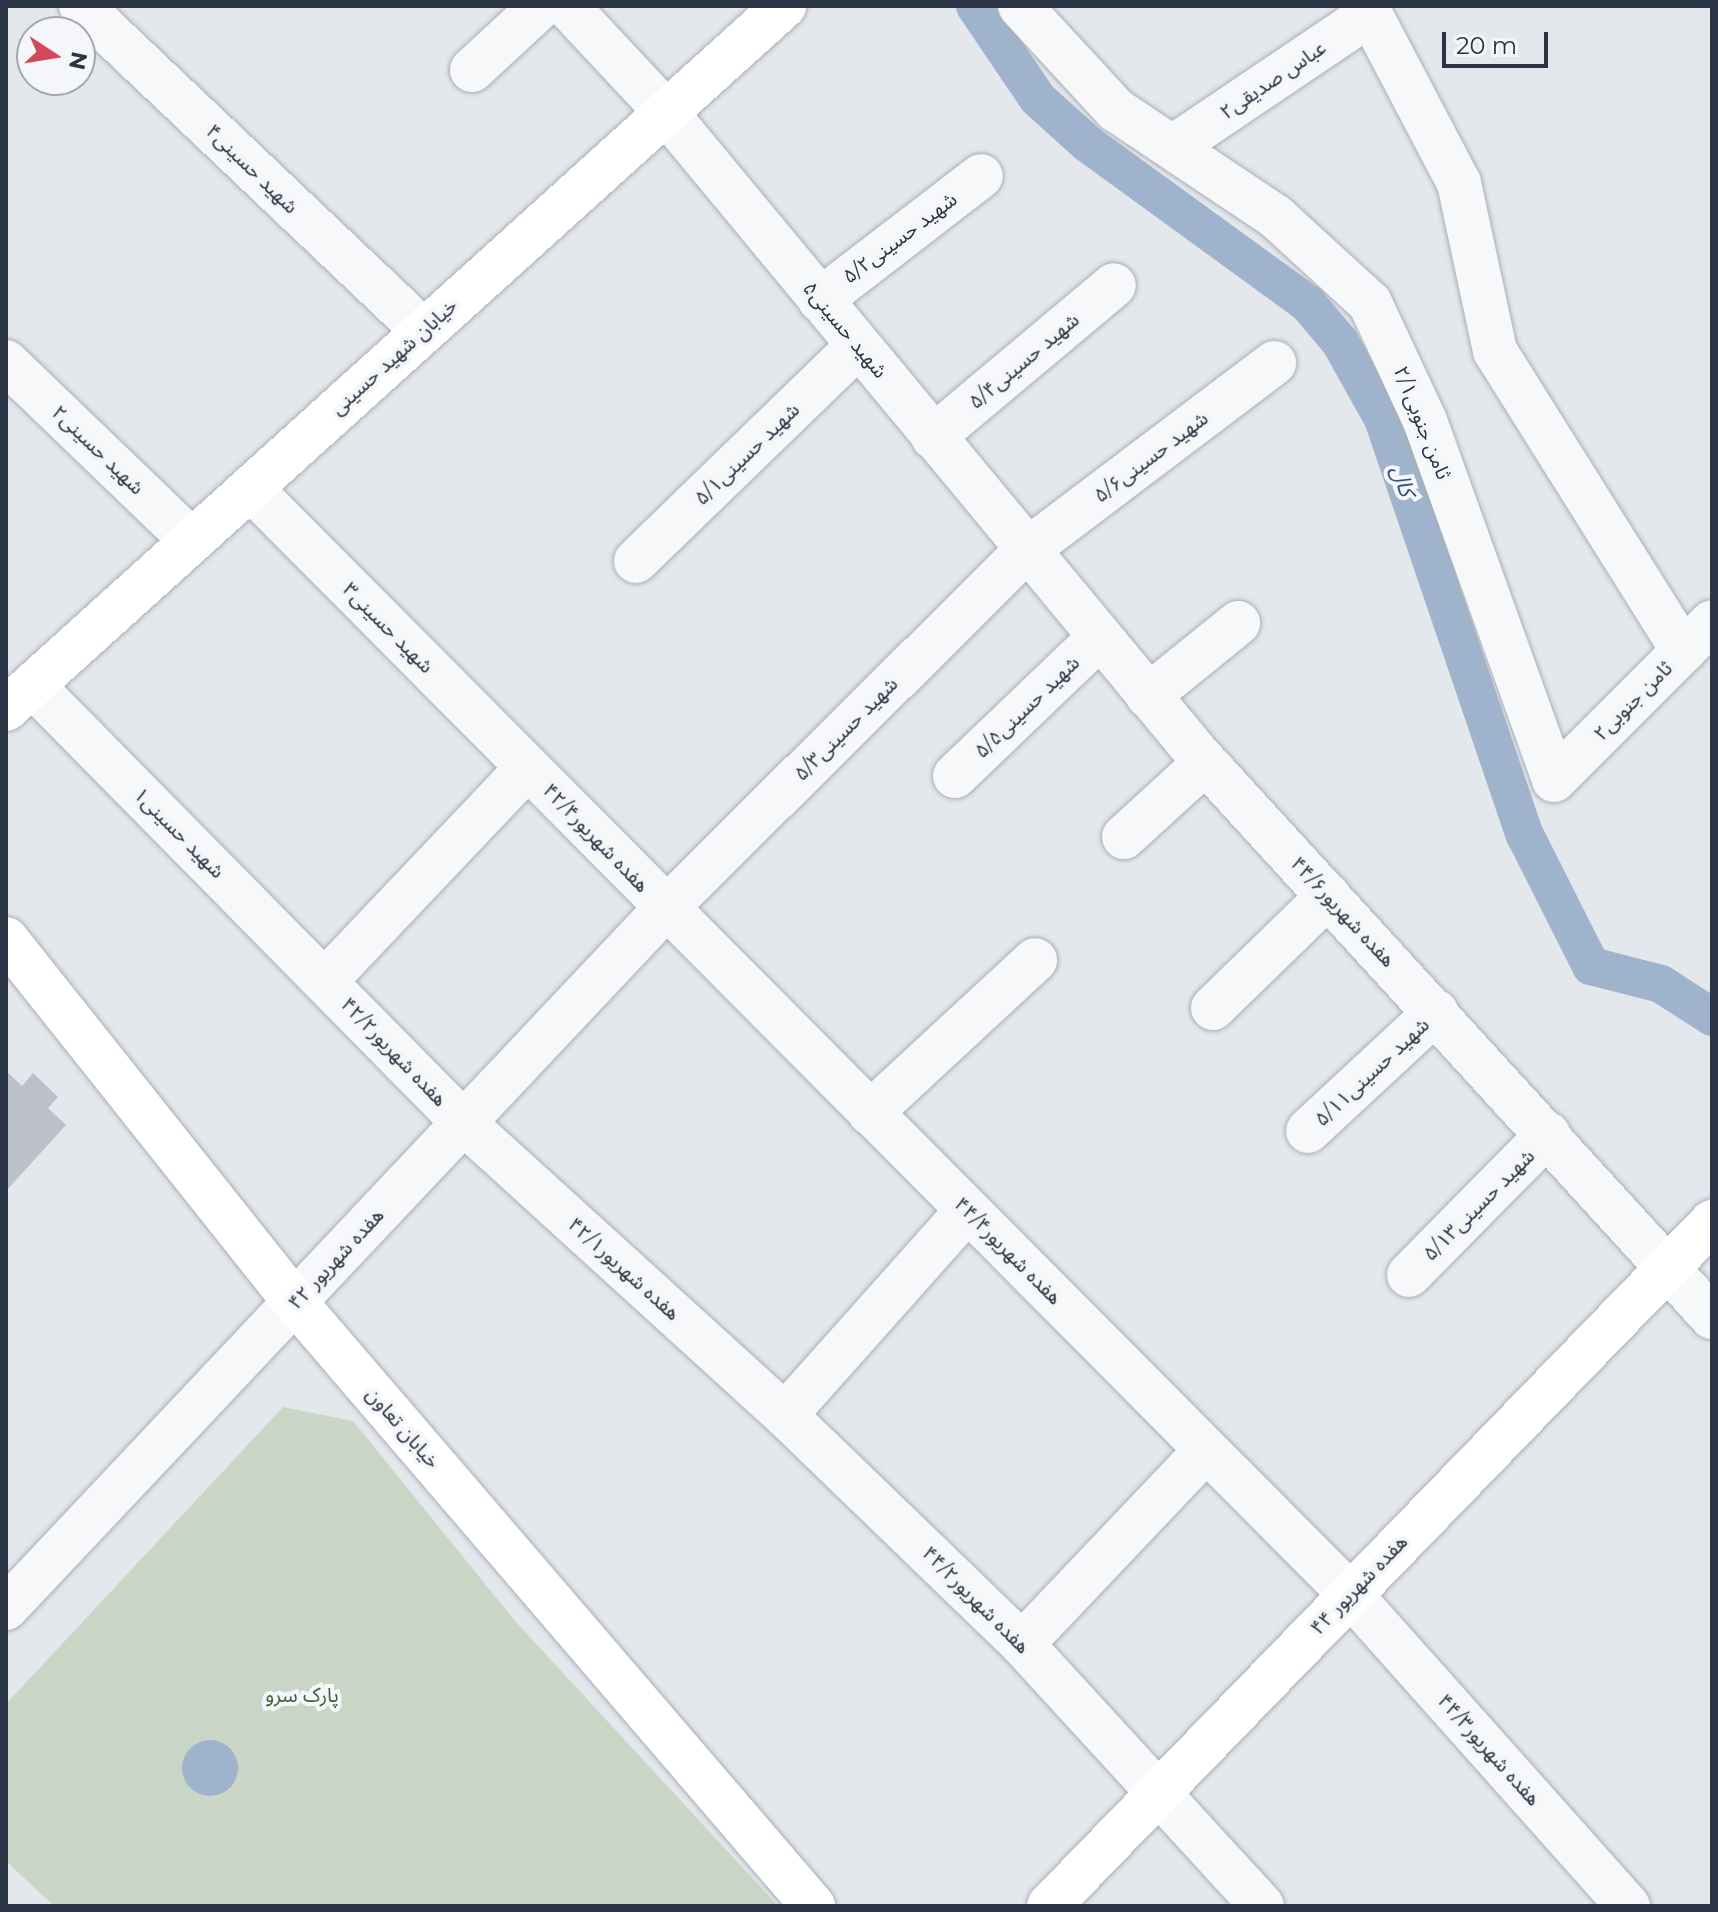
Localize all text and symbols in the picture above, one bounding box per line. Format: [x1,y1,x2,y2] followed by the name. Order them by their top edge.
[16,16,96,96] north arrow
[1446,16,1552,66] scale bar
[1456,31,1517,60] text: 20 m
[1215,36,1331,124] street label: عباس صدیقی۲
[63,49,93,72] text: N
[201,119,303,219] street label: شهید حسینی۴
[838,187,962,289] street label: شهید حسینی۵/۲
[798,277,892,383] street label: شهید حسینی۵
[326,294,462,420] street label: خیابان شهید حسینی
[964,308,1084,414] street label: شهید حسینی۵/۴
[1388,363,1456,483] street label: ثامن جنوبی۲/۱
[690,398,804,510] street label: شهید حسینی۵/۱
[47,400,149,500] street label: شهید حسینی۲
[1089,406,1213,508] street label: شهید حسینی۵/۶
[1386,462,1420,500] water label: کال
[338,578,438,678] street label: شهید حسینی۳
[970,651,1084,763] street label: شهید حسینی۵/۵
[1589,657,1677,745] street label: ثامن جنوبی۲
[789,672,903,786] street label: شهید حسینی۵/۳
[538,778,654,898] street label: هفده شهریور۴۲/۴
[129,783,229,883] street label: شهید حسینی۱
[1286,852,1400,972] street label: هفده شهریور۴۴/۶
[336,992,452,1112] street label: هفده شهریور۴۲/۲
[1310,1013,1434,1131] street label: شهید حسینی۵/۱۱
[1418,1144,1540,1266] street label: شهید حسینی۵/۱۳
[949,1192,1067,1310] street label: هفده شهریور۴۴/۴
[283,1204,389,1314] street label: هفده شهریور ۴۲
[563,1212,685,1326] street label: هفده شهریور۴۲/۱
[361,1382,445,1474] street label: خیابان تعاون
[1305,1530,1413,1640] street label: هفده شهریور ۴۴
[917,1541,1035,1659] street label: هفده شهریور۴۴/۲
[265,1683,339,1707] park label: پارک سرو
[1432,1689,1546,1811] street label: هفده شهریور۴۴/۳

